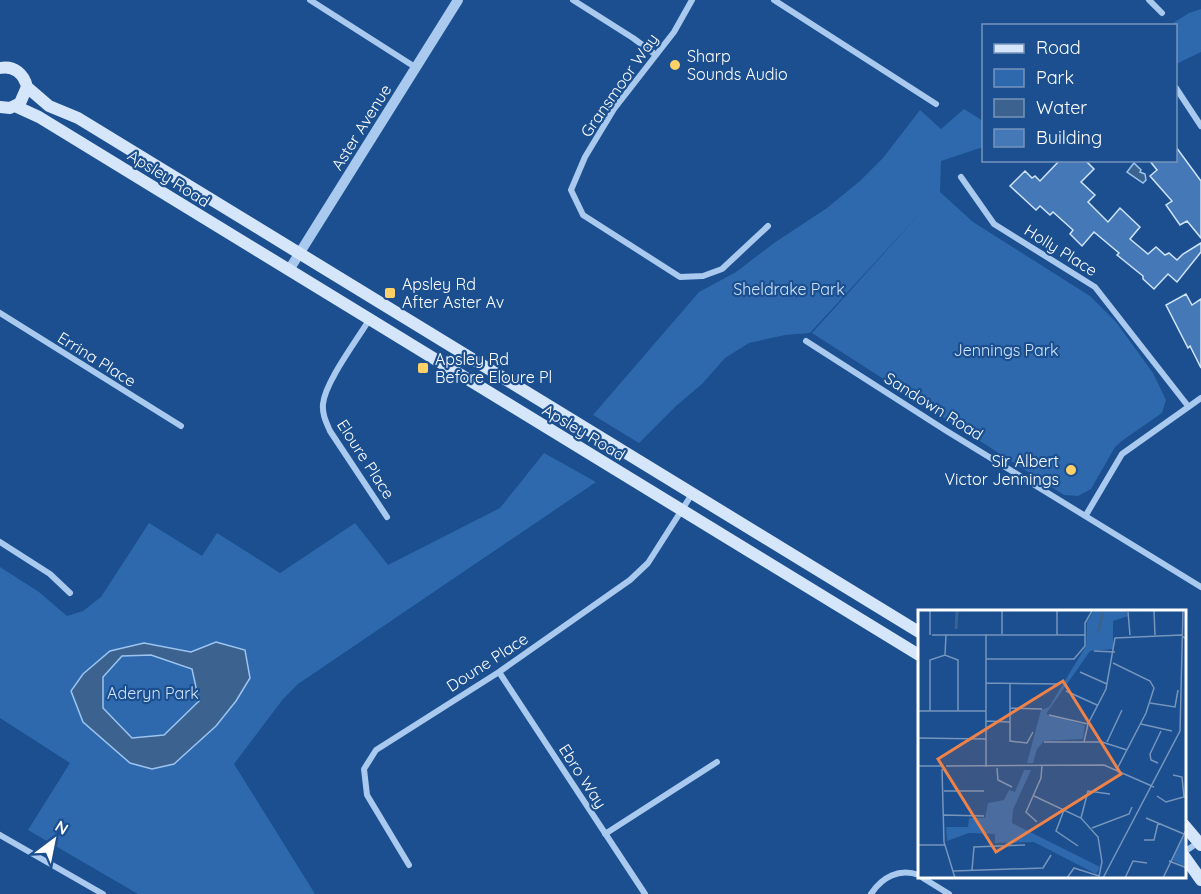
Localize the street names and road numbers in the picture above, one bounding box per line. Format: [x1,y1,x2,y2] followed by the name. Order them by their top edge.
[576,29,662,141] street label: Gransmoor Way
[327,80,395,174] street label: Aster Avenue
[124,145,214,211] street label: Apsley Road
[1021,220,1101,280] street label: Holly Place
[54,327,140,391] street label: Errina Place
[881,368,987,444] street label: Sandown Road
[539,399,629,465] street label: Apsley Road
[333,415,399,503] street label: Eloure Place
[442,628,532,696] street label: Doune Place
[555,740,611,812] street label: Ebro Way

